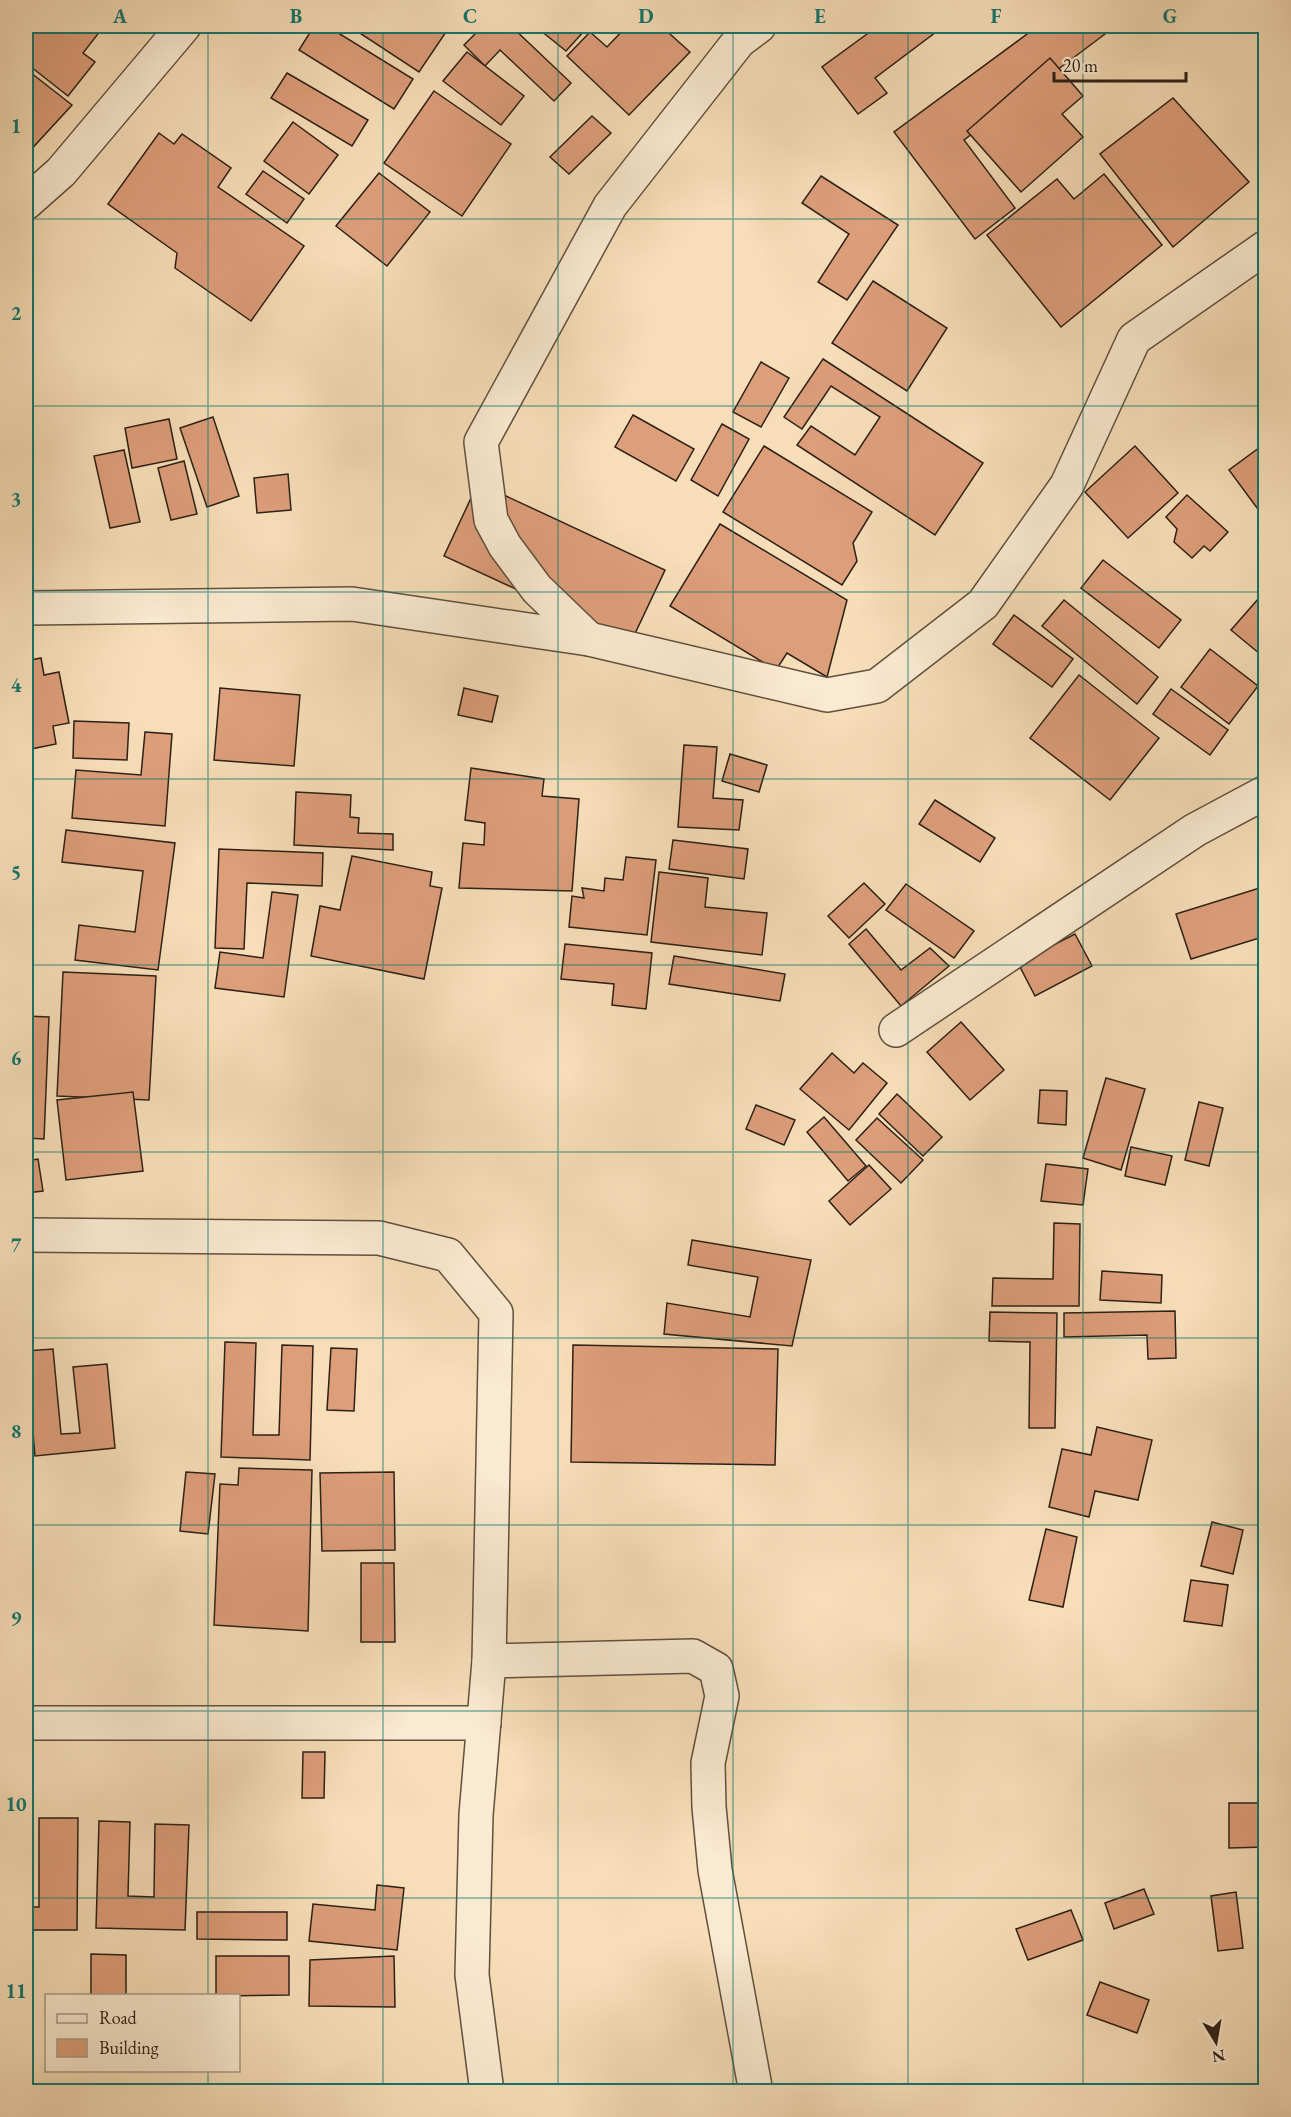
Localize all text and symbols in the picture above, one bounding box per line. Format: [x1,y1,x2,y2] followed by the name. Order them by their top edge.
[112,3,128,29] text: A
[290,3,302,29] text: B
[463,3,477,29] text: C
[638,3,654,29] text: D
[814,3,826,29] text: E
[991,3,1002,29] text: F
[1163,3,1177,29] text: G
[1054,45,1186,83] scale bar
[1063,54,1098,77] text: 20 m
[11,113,21,139] text: 1
[11,300,22,326] text: 2
[11,486,21,512] text: 3
[11,672,22,698] text: 4
[11,859,21,885] text: 5
[11,1045,22,1071] text: 6
[11,1232,22,1258] text: 7
[11,1418,21,1444] text: 8
[11,1605,22,1631] text: 9
[5,1791,27,1817] text: 10
[5,1978,27,2004] text: 11
[45,1994,240,2072] legend
[99,2006,138,2029] text: Road
[1186,2012,1246,2072] north arrow
[99,2036,159,2059] text: Building
[1210,2045,1227,2068] text: N

